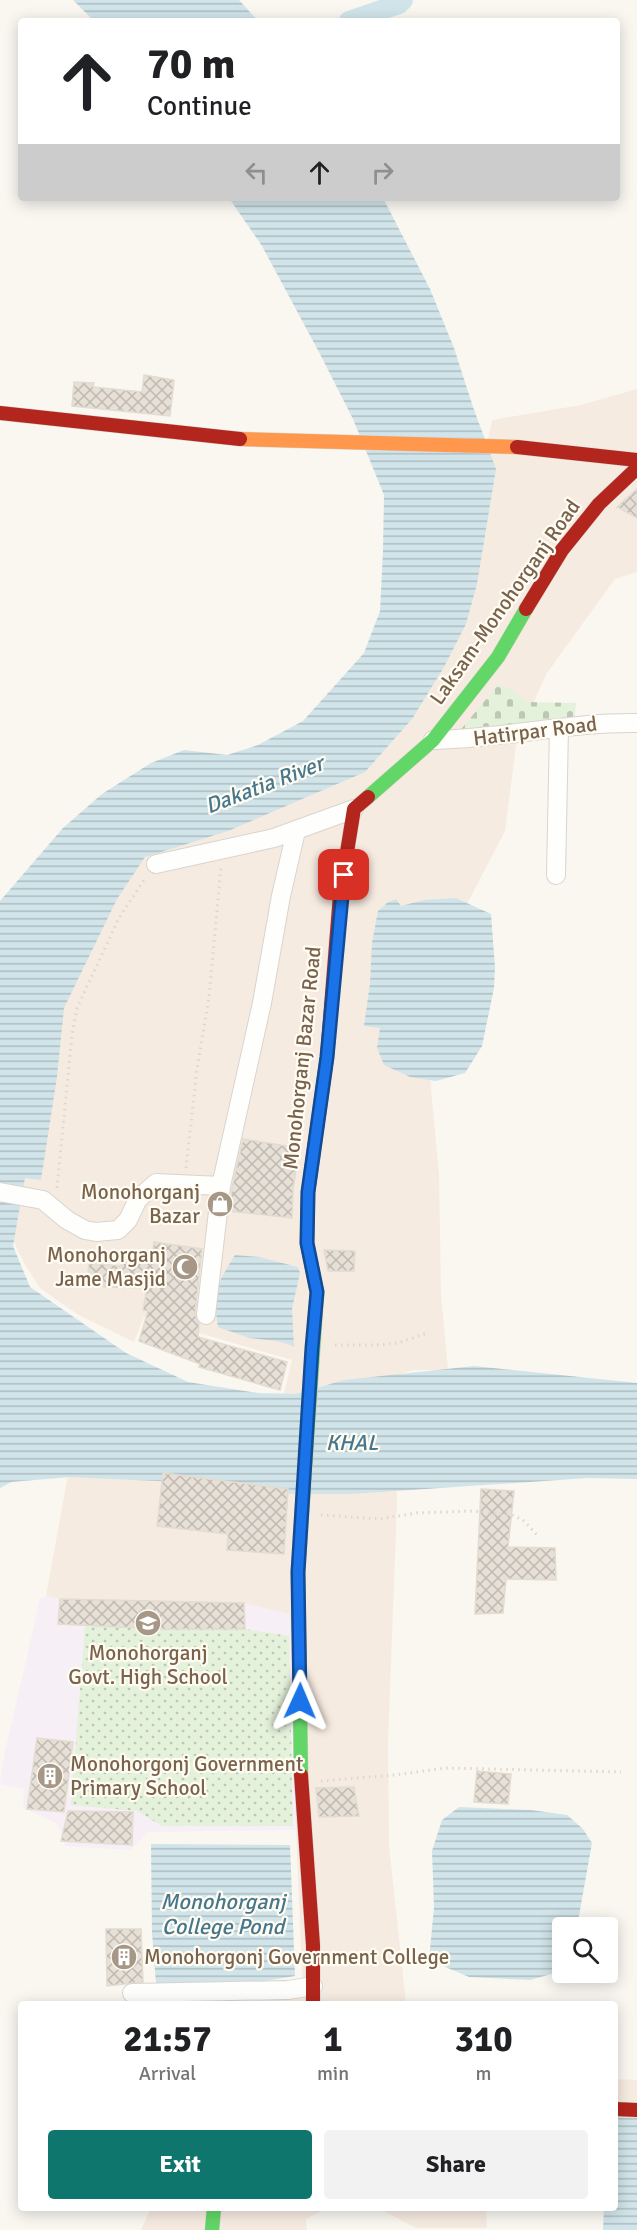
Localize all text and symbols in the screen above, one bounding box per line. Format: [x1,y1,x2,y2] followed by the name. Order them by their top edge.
[147,39,236,90] text: 70 m
[48,42,126,120] icon: ahead
[147,90,252,123] text: Continue
[240,156,273,189] icon: left
[303,156,336,189] icon: ahead
[366,156,399,189] icon: right
[424,494,586,710] street label: Laksam-Monohorganj Road
[472,711,598,751] street label: Hatirpar Road
[201,748,330,819] water label: Dakatia River
[318,849,369,900] pin
[327,858,360,891] icon: arrive
[277,945,327,1171] street label: Monohorganj Bazar Road
[81,1179,200,1229] place label: Monohorganj Bazar
[205,1189,235,1219] shop icon: Monohorganj Bazar
[47,1242,166,1292] place label: Monohorganj Jame Masjid
[170,1252,200,1282] mosque icon: Monohorganj Jame Masjid
[326,1429,379,1456] water label: KHAL
[133,1608,163,1638] school or university icon: Monohorganj Govt. High School
[68,1640,228,1690] place label: Monohorganj Govt. High School
[268,1669,332,1733] position arrow
[70,1751,303,1801] place label: Monohorgonj Government Primary School
[35,1761,65,1791] building icon: Monohorgonj Government Primary School
[161,1888,287,1940] water label: Monohorganj College Pond
[552,1917,618,1983] map controls
[552,1917,618,1983] button: search
[109,1942,139,1972] building icon: Monohorgonj Government College
[144,1944,449,1970] place label: Monohorgonj Government College
[123,2017,212,2062] text: 21:57
[323,2017,343,2062] text: 1
[454,2017,513,2062] text: 310
[139,2061,196,2086] text: Arrival
[317,2061,349,2086] text: min
[476,2061,492,2086] text: m
[48,2130,312,2199] button: Exit
[324,2130,588,2199] button: Share

